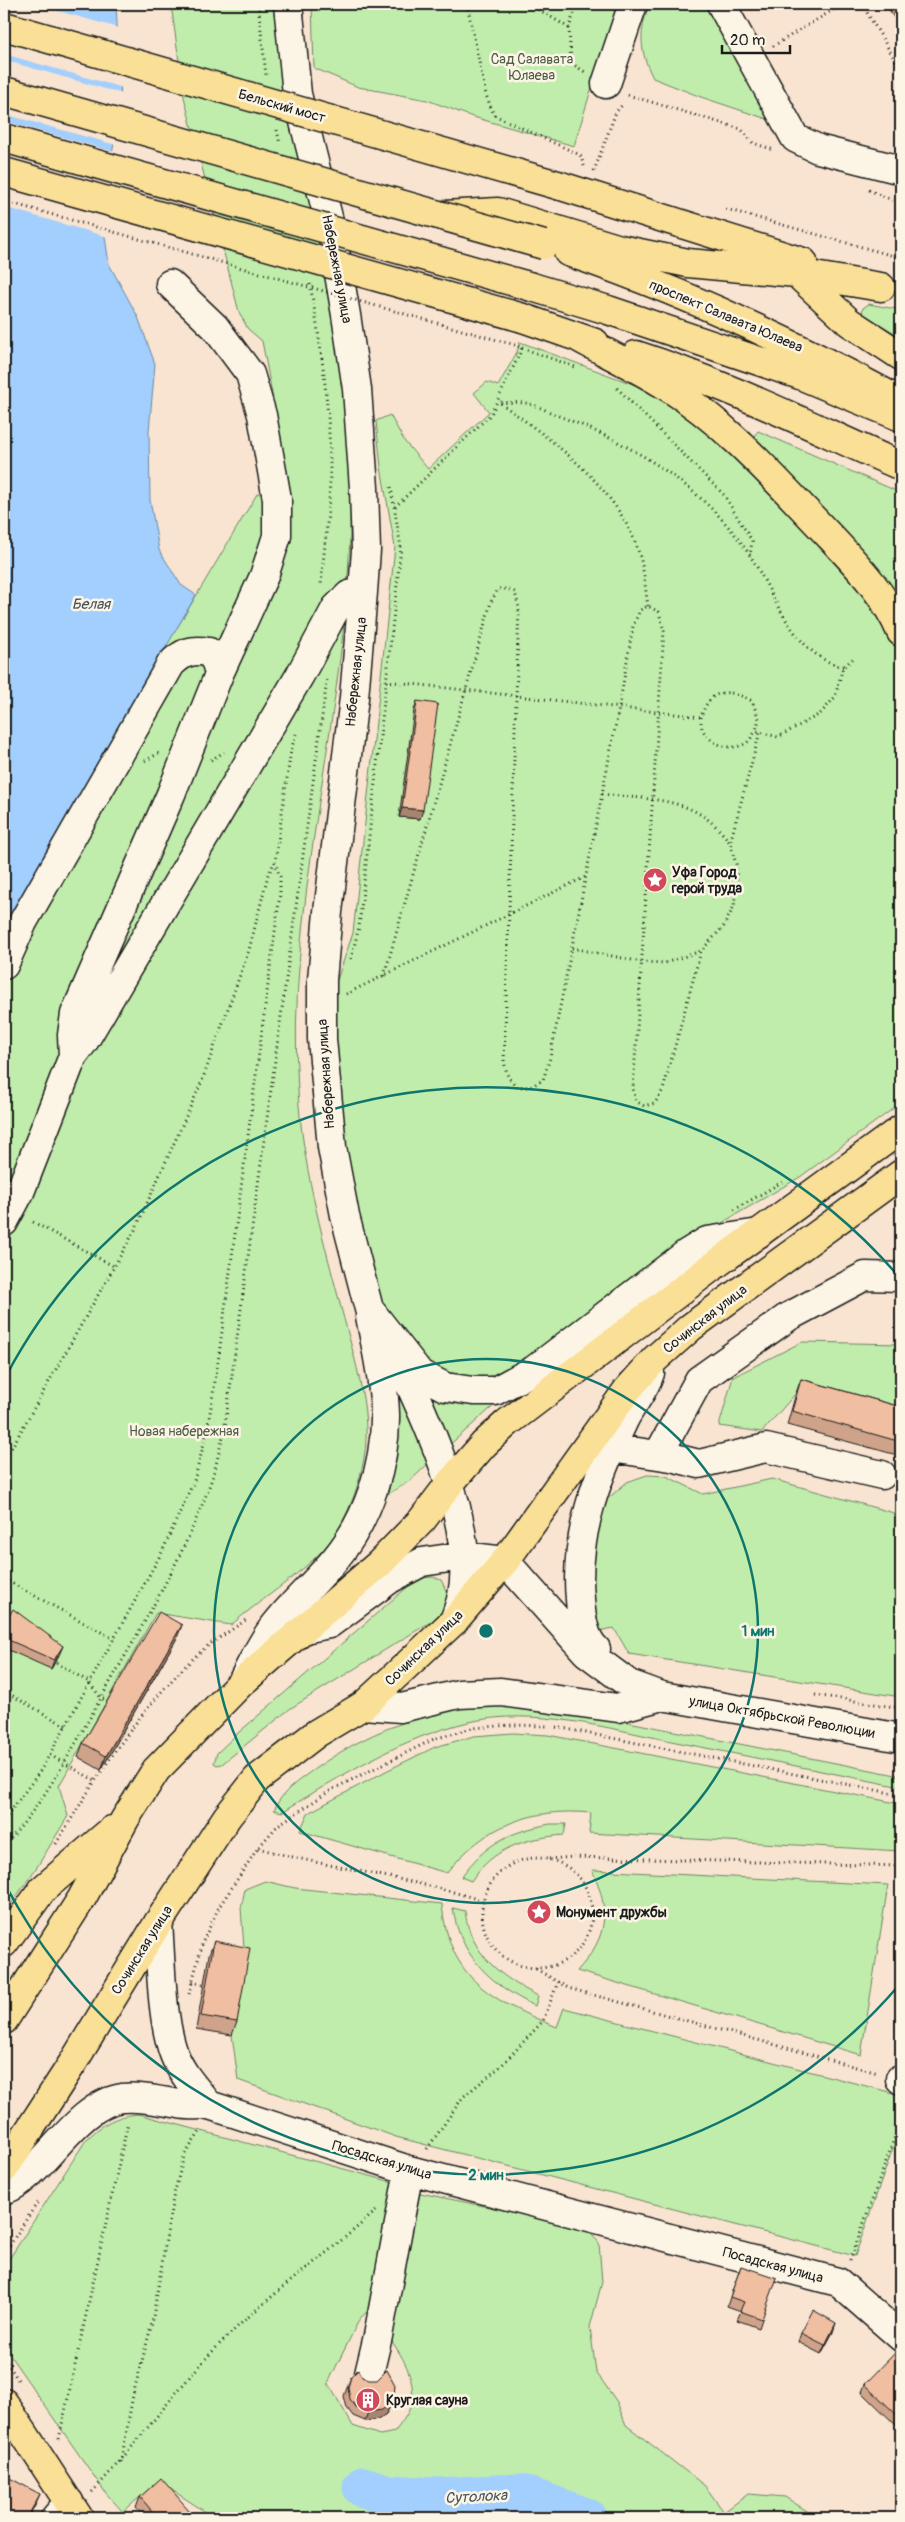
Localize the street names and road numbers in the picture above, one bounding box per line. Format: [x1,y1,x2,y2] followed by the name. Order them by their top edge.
[236,85,328,127] street label: Бельский мост
[318,213,356,325] street label: Набережная улица
[647,276,805,356] street label: проспект Салавата Юлаева
[342,616,370,728] street label: Набережная улица
[314,1018,338,1130] street label: Набережная улица
[660,1281,750,1357] street label: Сочинская улица
[381,1607,467,1689] street label: Сочинская улица
[687,1692,876,1742] street label: улица Октябрьской Революции
[108,1902,176,1998] street label: Сочинская улица
[330,2137,434,2183] street label: Посадская улица
[721,2243,825,2287] street label: Посадская улица

